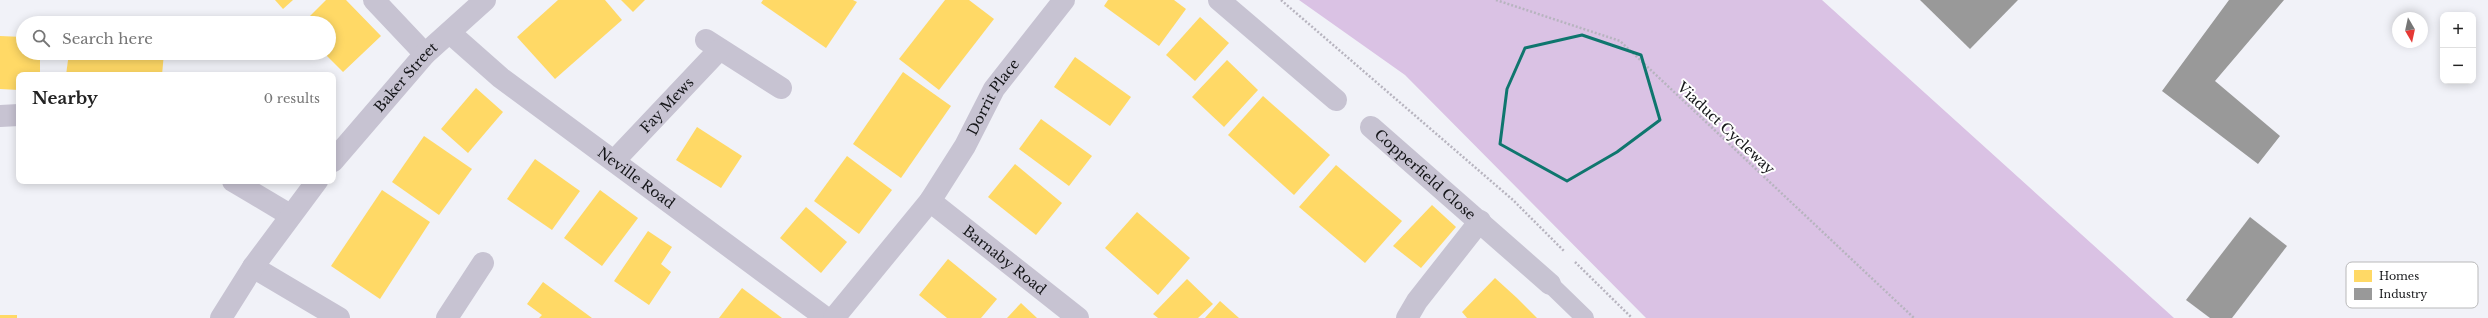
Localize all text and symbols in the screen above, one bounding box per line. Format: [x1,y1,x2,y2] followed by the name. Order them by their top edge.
[2392,12,2428,48] north arrow
[2440,12,2476,84] map controls
[2440,12,2476,48] button: +
[16,16,336,60] search box
[30,27,52,49] icon: search
[62,29,153,48] text: Search here
[370,38,442,116] street label: Baker Street
[2440,48,2476,84] button: −
[963,55,1023,138] street label: Dorrit Place
[636,74,697,137] street label: Fay Mews
[1673,77,1779,178] street label: Viaduct Cycleway
[32,88,98,109] text: Nearby
[264,90,320,107] text: 0 results
[1371,125,1479,224] street label: Copperfield Close
[594,143,679,213] street label: Neville Road
[959,221,1050,299] street label: Barnaby Road
[2346,262,2478,308] legend
[2379,269,2419,283] text: Homes
[2379,287,2427,301] text: Industry

